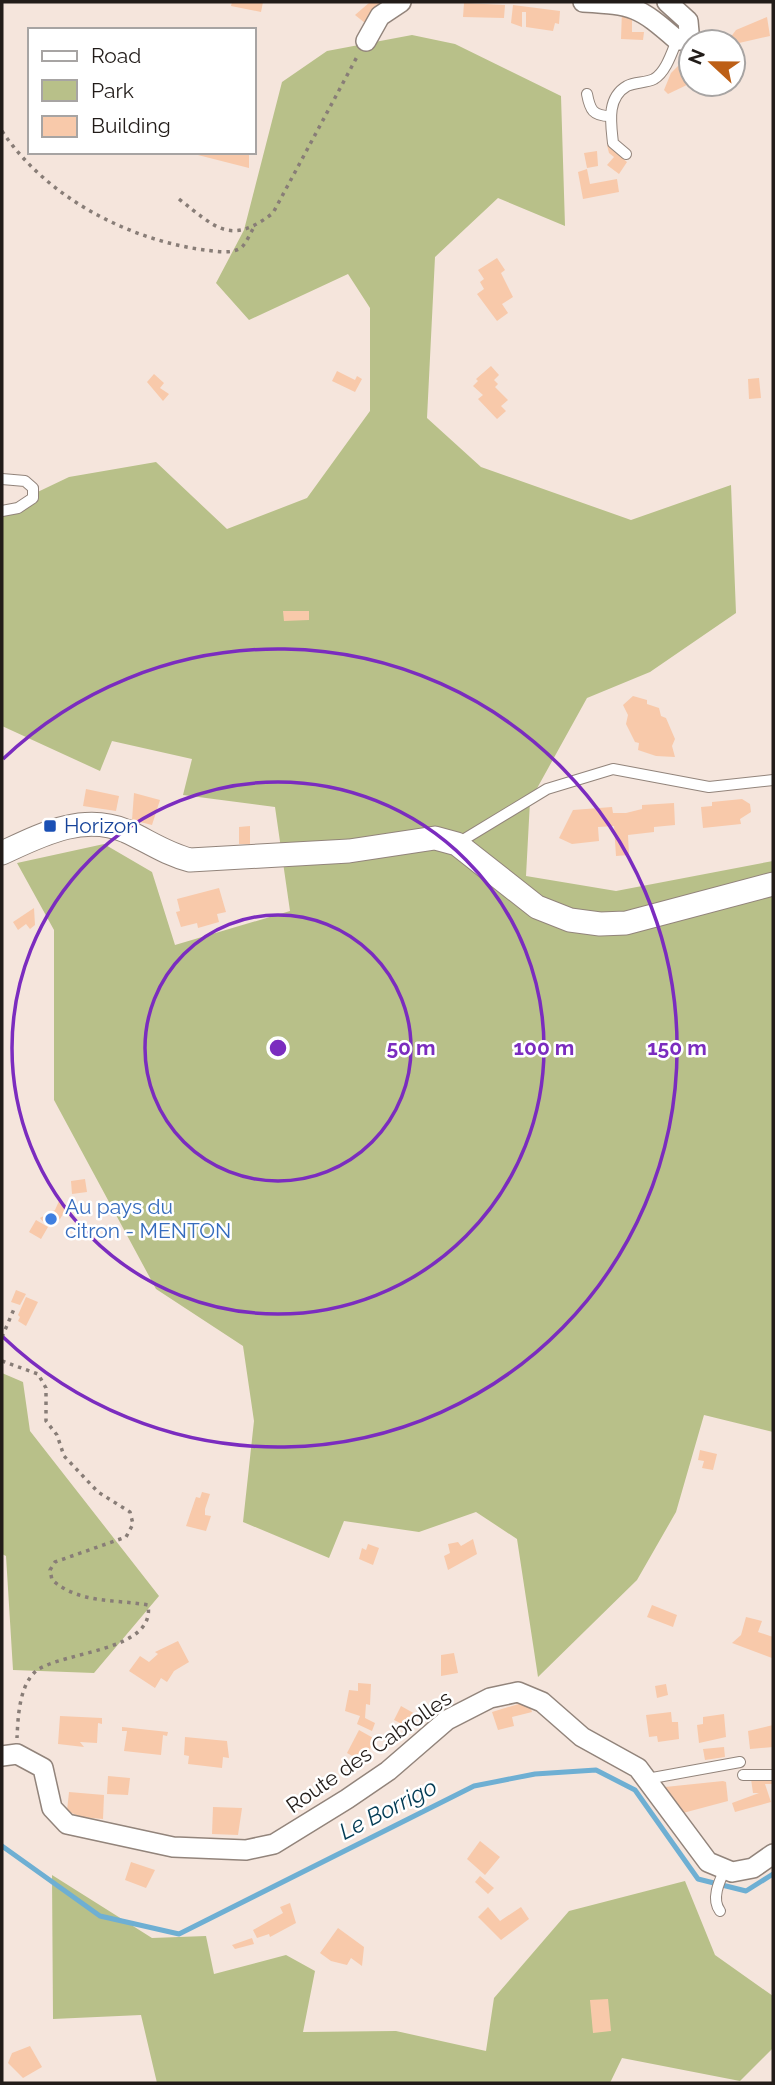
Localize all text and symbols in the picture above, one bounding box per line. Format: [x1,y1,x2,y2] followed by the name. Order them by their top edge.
[28,28,256,154] legend
[677,28,747,98] north arrow
[91,43,141,68] text: Road
[683,46,709,67] text: N
[91,78,134,103] text: Park
[91,113,171,138] text: Building
[64,813,139,838] place label: Horizon
[42,818,58,834] marker: Horizon
[386,1035,436,1060] text: 50 m
[514,1035,574,1060] text: 100 m
[647,1035,707,1060] text: 150 m
[266,1036,290,1060] centre of rings
[65,1194,231,1243] place label: Au pays du citron - MENTON
[43,1211,59,1227] marker: Au pays du citron - MENTON
[281,1685,456,1818] street label: Route des Cabrolles
[335,1773,441,1845] water label: Le Borrigo

